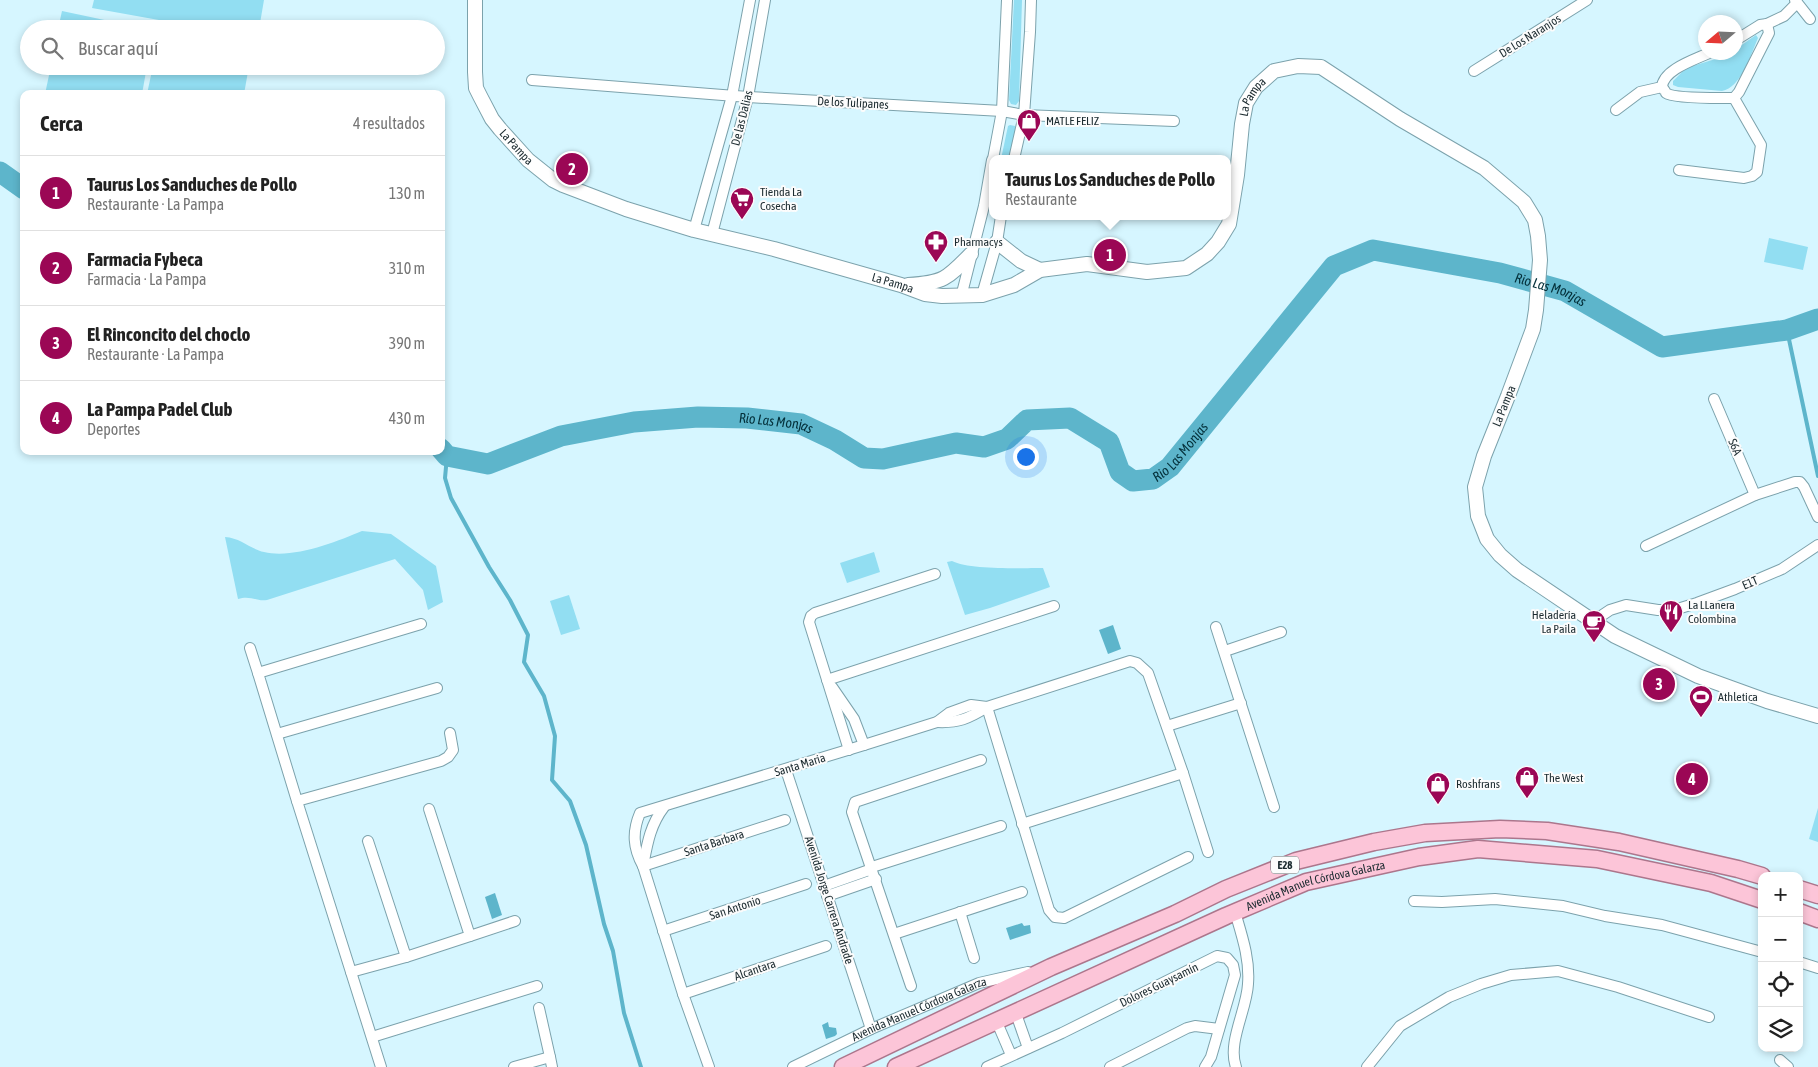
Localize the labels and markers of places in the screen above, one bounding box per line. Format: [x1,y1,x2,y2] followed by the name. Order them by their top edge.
[1016,108,1042,142] shop icon: MATLE FELIZ
[1046,114,1100,128] place label: MATLE FELIZ
[556,150,588,188] pin: 2
[760,185,802,213] place label: Tienda La Cosecha
[729,186,755,220] supermarket icon: Tienda La Cosecha
[923,229,949,263] pharmacy icon: Pharmacys
[954,235,1003,249] place label: Pharmacys
[1094,236,1126,274] pin: 1
[1688,598,1736,626] place label: La LLanera Colombina
[1658,599,1684,633] restaurant icon: La LLanera Colombina
[1532,608,1576,636] place label: Heladería La Paila
[1581,609,1607,643] cafe icon: Heladería La Paila
[1643,665,1675,703] pin: 3
[1688,684,1714,718] sports icon: Athletica
[1718,690,1758,704] place label: Athletica
[1676,760,1708,798] pin: 4
[1514,765,1540,799] shop icon: The West
[1425,771,1451,805] shop icon: Roshfrans
[1544,771,1584,785] place label: The West
[1456,777,1500,791] place label: Roshfrans

